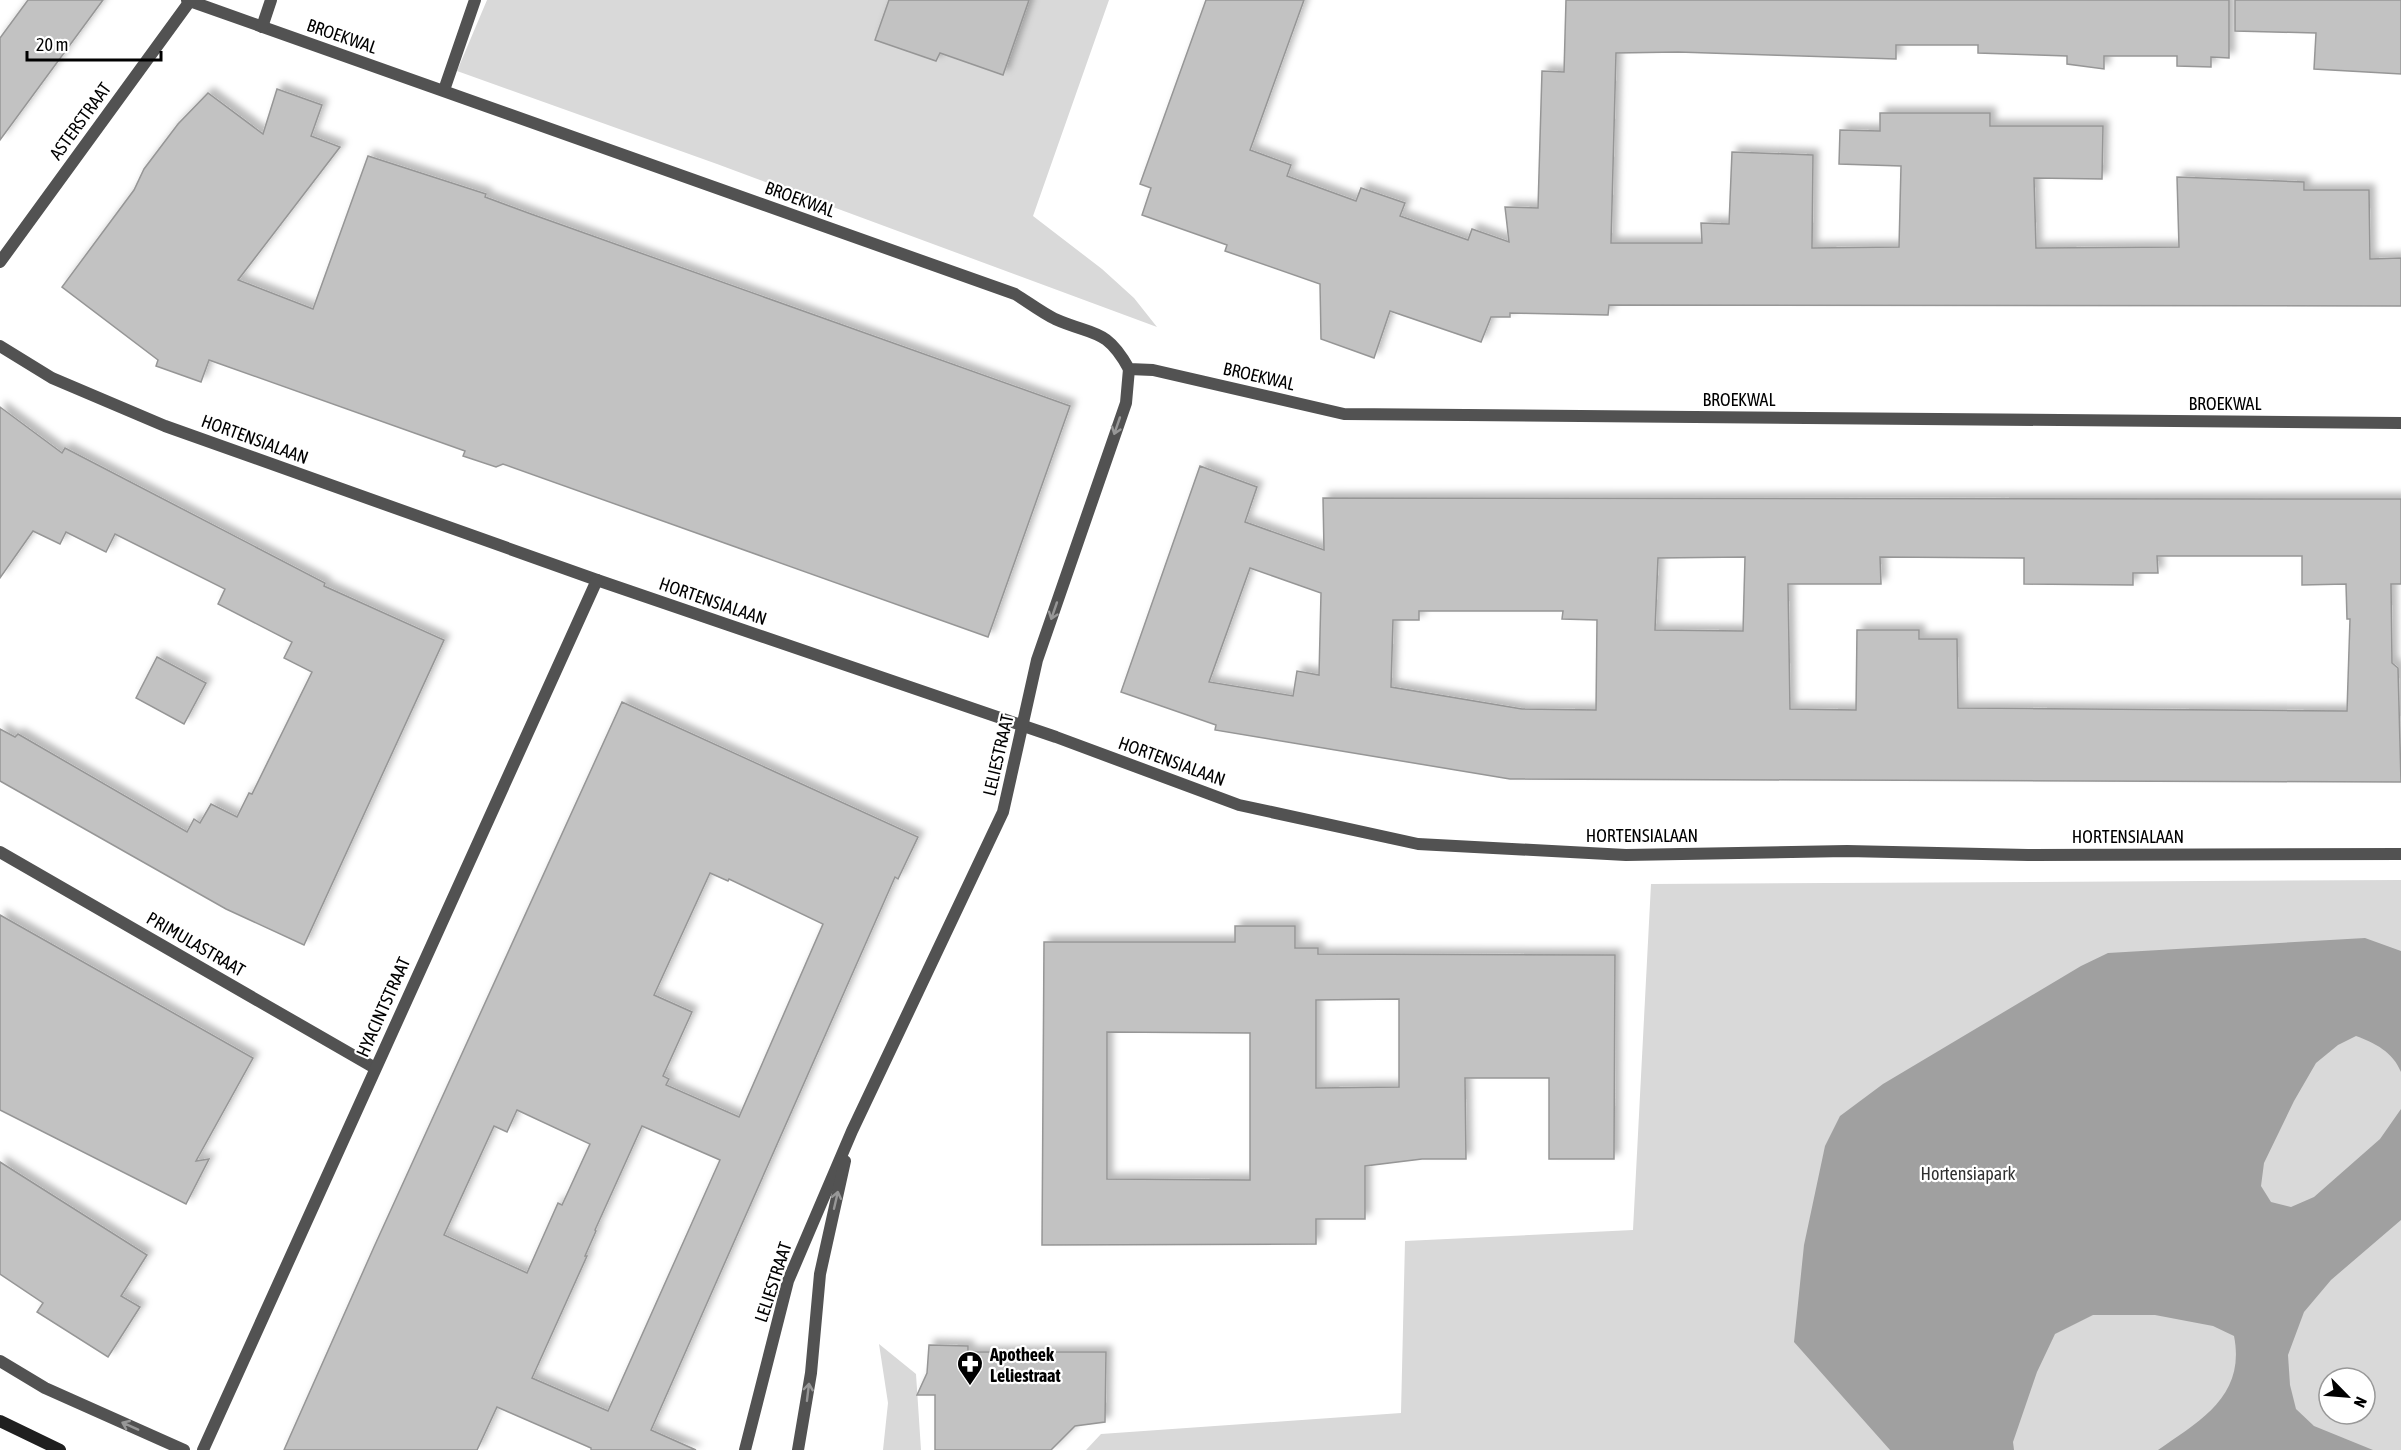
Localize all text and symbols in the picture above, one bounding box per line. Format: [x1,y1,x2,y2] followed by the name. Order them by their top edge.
[304,14,380,58] street label: BROEKWAL
[27,24,160,62] scale bar
[36,34,68,55] text: 20 m
[45,78,115,164] street label: ASTERSTRAAT
[762,177,838,221] street label: BROEKWAL
[1221,358,1297,394] street label: BROEKWAL
[1703,389,1775,410] street label: BROEKWAL
[2189,393,2261,414] street label: BROEKWAL
[199,410,311,468] street label: HORTENSIALAAN
[1111,416,1122,435] one-way arrow
[656,573,770,629] street label: HORTENSIALAAN
[1047,601,1058,620] one-way arrow
[978,712,1018,798] street label: LELIESTRAAT
[1116,732,1228,790] street label: HORTENSIALAAN
[1586,825,1698,846] street label: HORTENSIALAAN
[2072,826,2184,847] street label: HORTENSIALAAN
[143,907,249,981] street label: PRIMULASTRAAT
[352,954,414,1060] street label: HYACINTSTRAAT
[1921,1163,2016,1184] park label: Hortensiapark
[831,1191,843,1210] one-way arrow
[750,1239,796,1325] street label: LELIESTRAAT
[989,1344,1061,1386] place label: Apotheek Leliestraat
[955,1349,985,1387] pharmacy icon: Apotheek Leliestraat
[2317,1366,2377,1426] north arrow
[803,1383,814,1403] one-way arrow
[2350,1394,2371,1410] text: N
[122,1420,140,1431] one-way arrow

